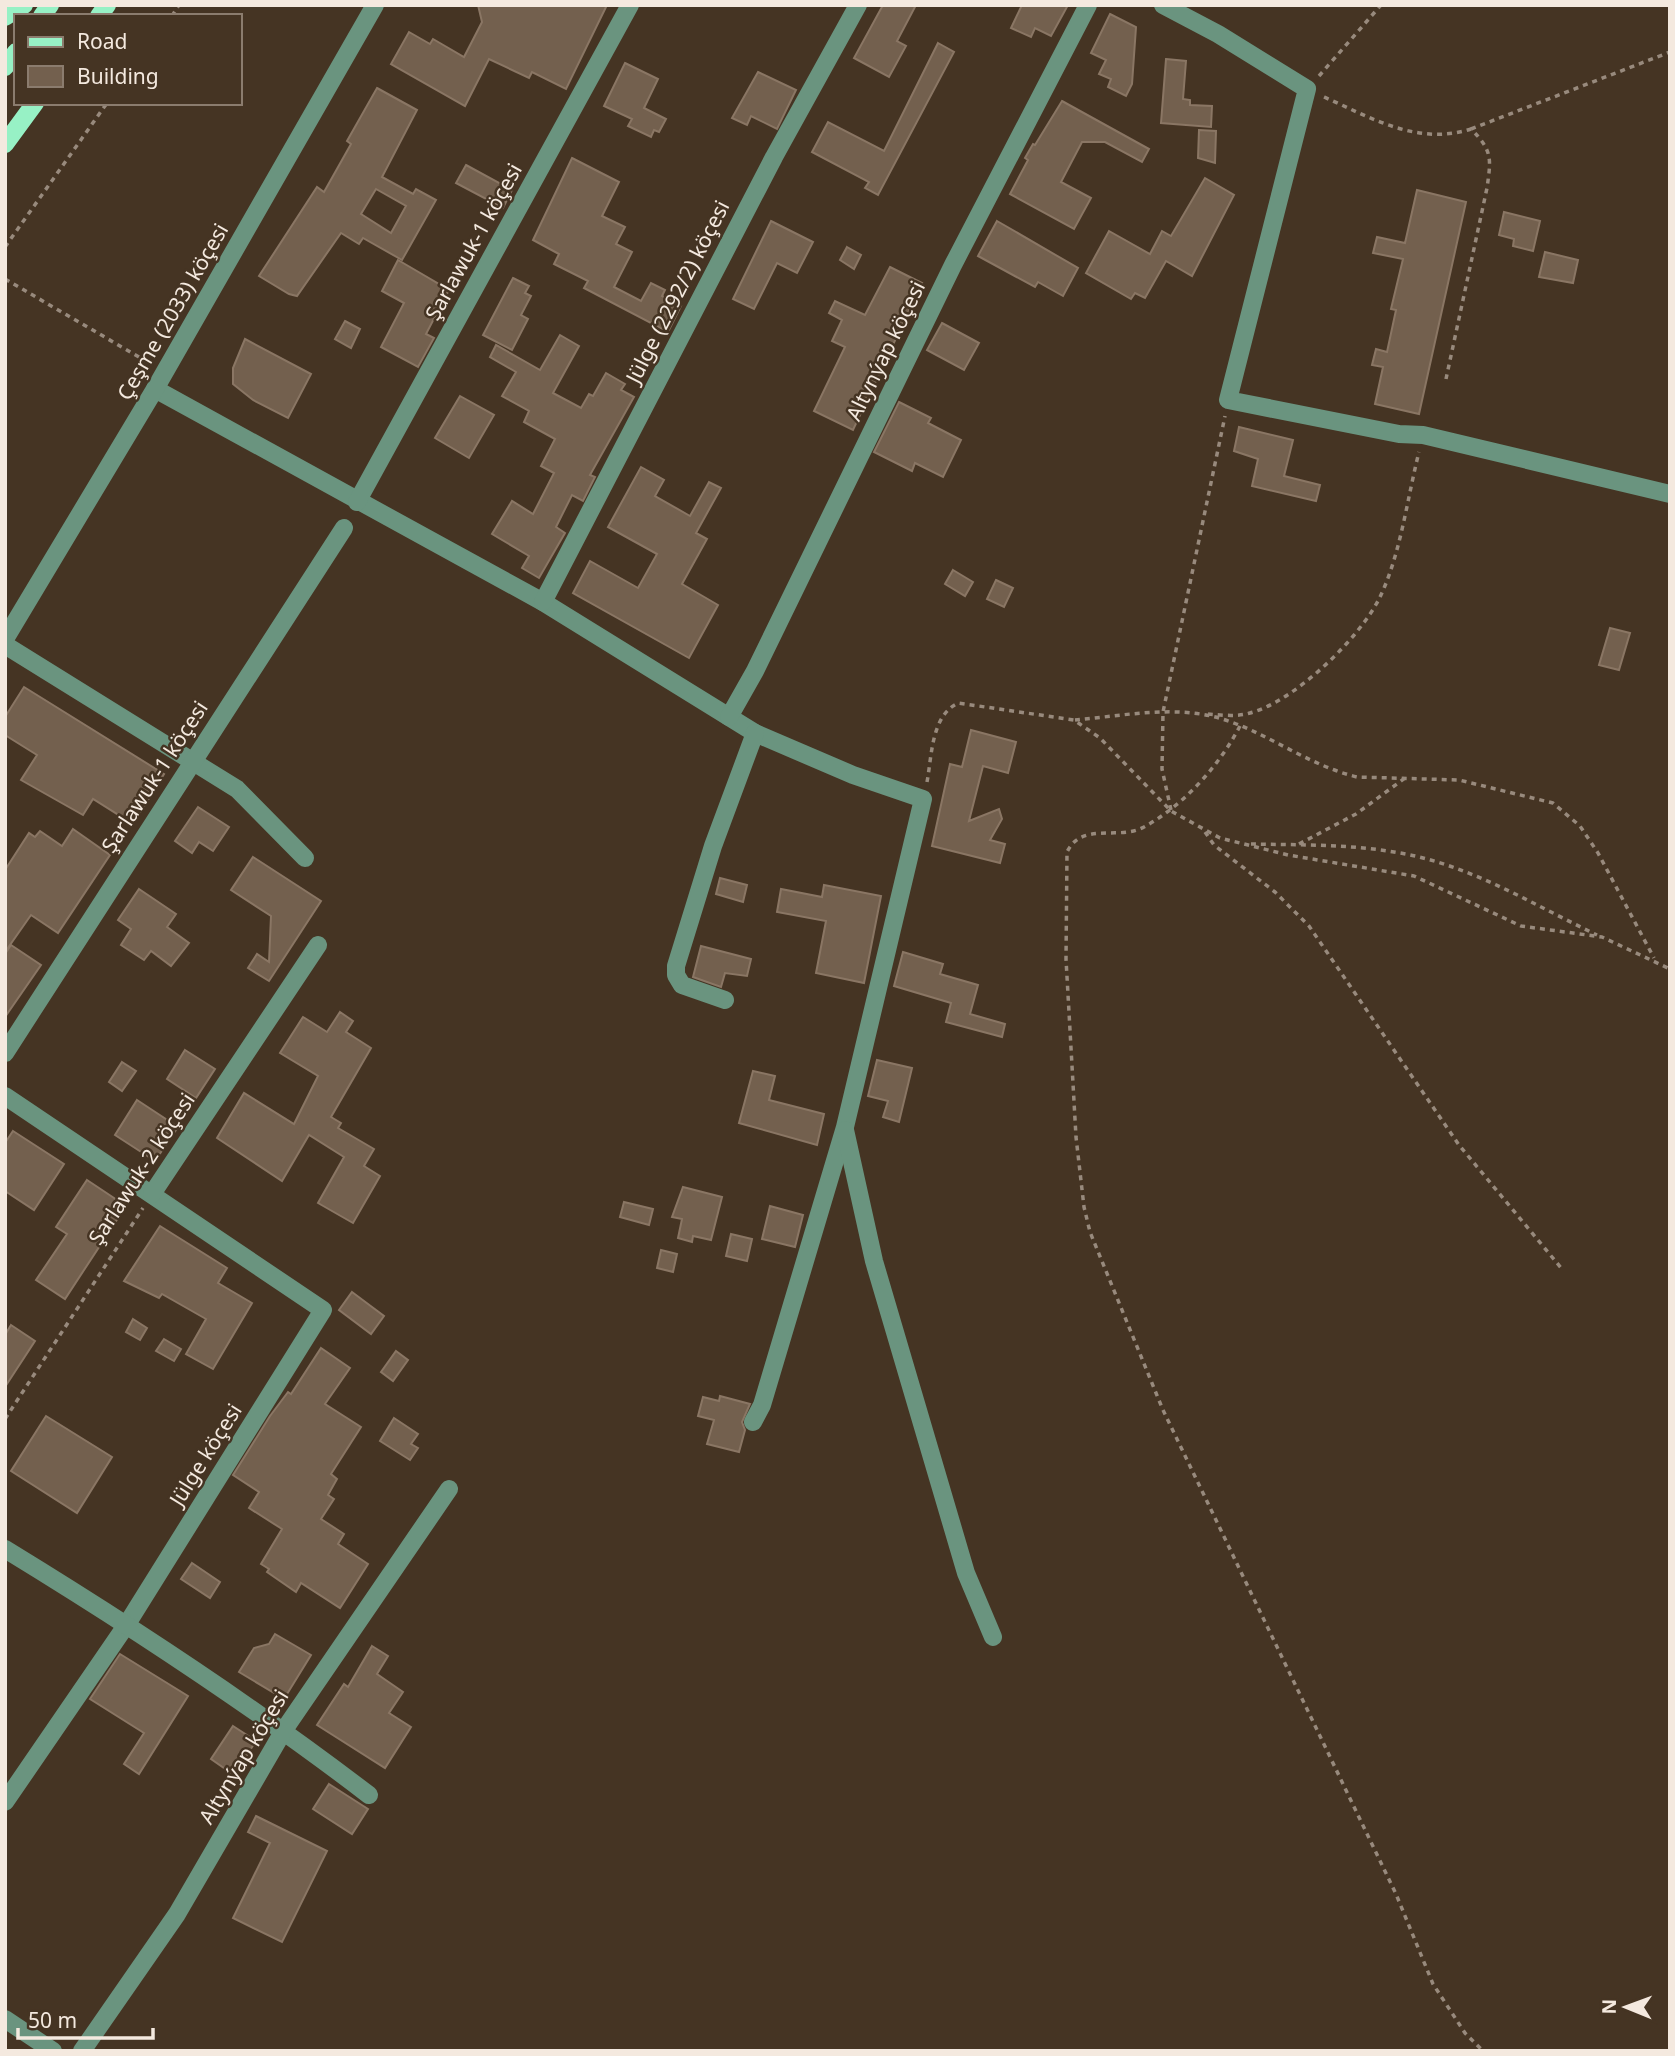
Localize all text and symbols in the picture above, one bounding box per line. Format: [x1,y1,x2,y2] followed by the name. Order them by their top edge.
[14,14,242,105] legend
[77,27,127,55] text: Road
[77,62,159,90] text: Building
[418,158,528,325] street label: Şarlawuk-1 köçesi
[618,195,735,390] street label: Jülge (2292/2) köçesi
[110,218,234,405] street label: Çeşme (2033) köçesi
[839,276,931,425] street label: Altynýap köçesi
[95,695,214,858] street label: Şarlawuk-1 köçesi
[82,1087,201,1250] street label: Şarlawuk-2 köçesi
[162,1398,248,1513] street label: Jülge köçesi
[192,1684,294,1829] street label: Altynýap köçesi
[1591,1972,1661,2042] north arrow
[18,1996,152,2040] scale bar
[1596,1999,1622,2015] text: N
[28,2006,77,2034] text: 50 m

